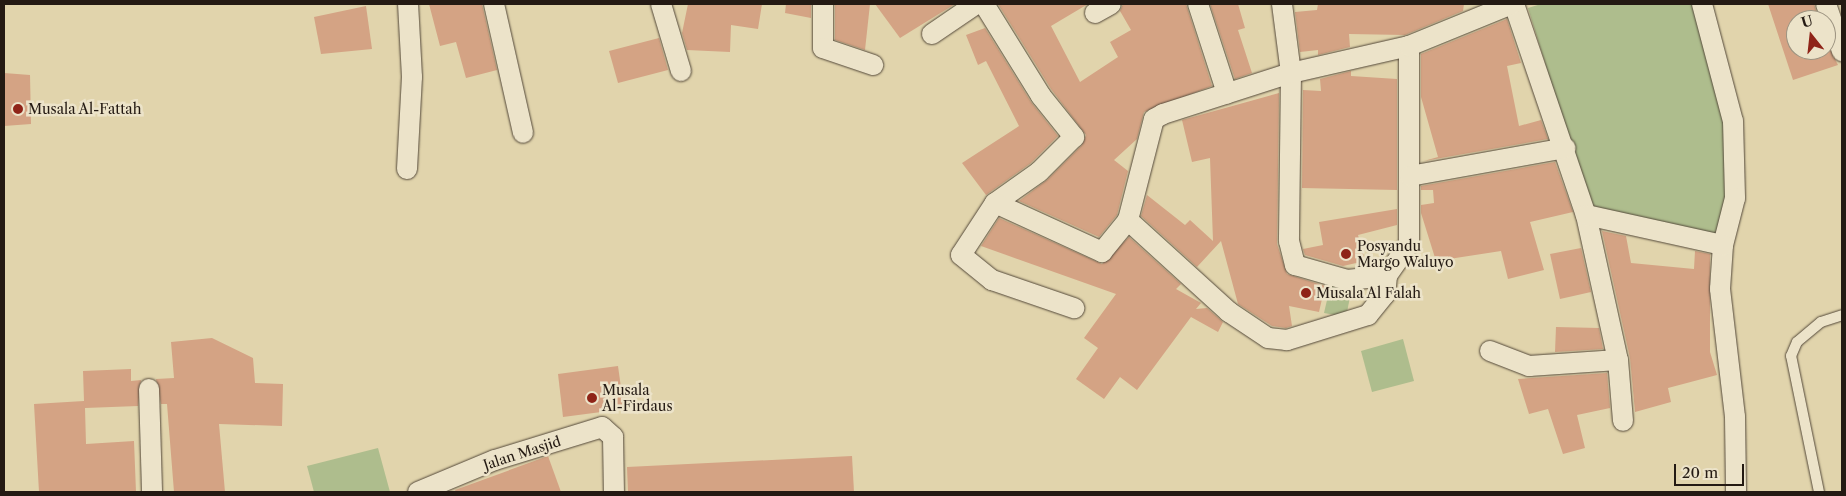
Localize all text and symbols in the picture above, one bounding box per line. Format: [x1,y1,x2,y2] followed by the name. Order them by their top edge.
[1786,10,1836,60] north arrow
[1799,11,1815,32] text: U
[28,101,142,117] place label: Musala Al-Fattah
[12,103,24,115] marker: Musala Al-Fattah
[1357,238,1454,270] place label: Posyandu Margo Waluyo
[1339,247,1353,261] marker: Posyandu Margo Waluyo
[1316,285,1422,301] place label: Musala Al Falah
[1300,287,1312,299] marker: Musala Al Falah
[602,382,672,414] place label: Musala Al-Firdaus
[586,392,598,404] marker: Musala Al-Firdaus
[481,433,563,473] street label: Jalan Masjid
[1676,454,1746,486] scale bar
[1682,463,1718,482] text: 20 m

